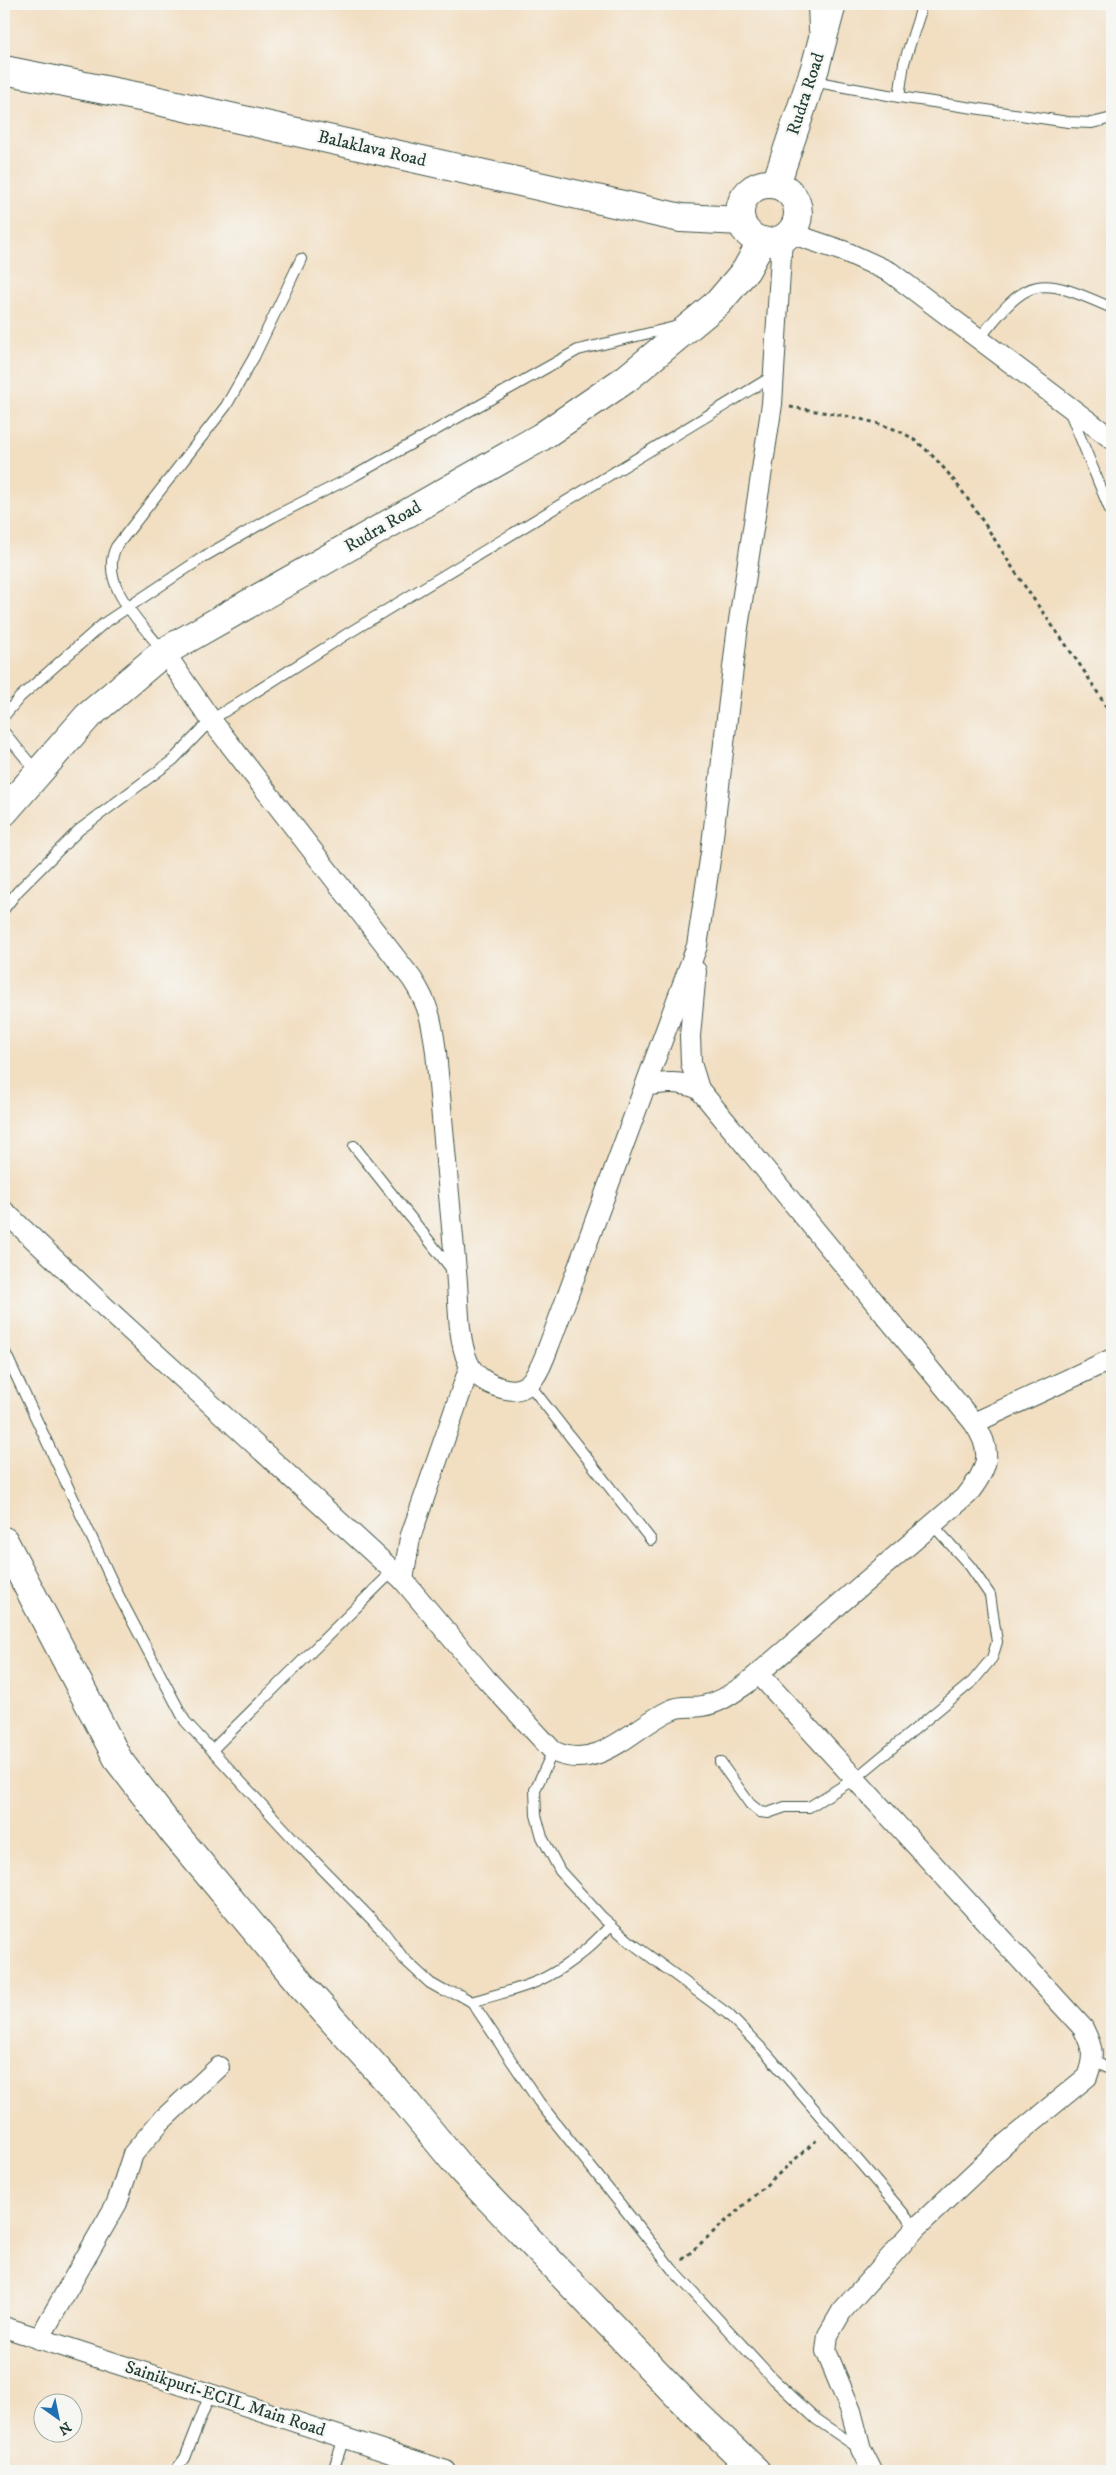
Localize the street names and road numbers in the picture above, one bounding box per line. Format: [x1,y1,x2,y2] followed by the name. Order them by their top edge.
[782,50,830,138] street label: Rudra Road
[316,126,428,172] street label: Balaklava Road
[341,496,425,558] street label: Rudra Road
[122,2356,328,2442] street label: Sainikpuri-ECIL Main Road

